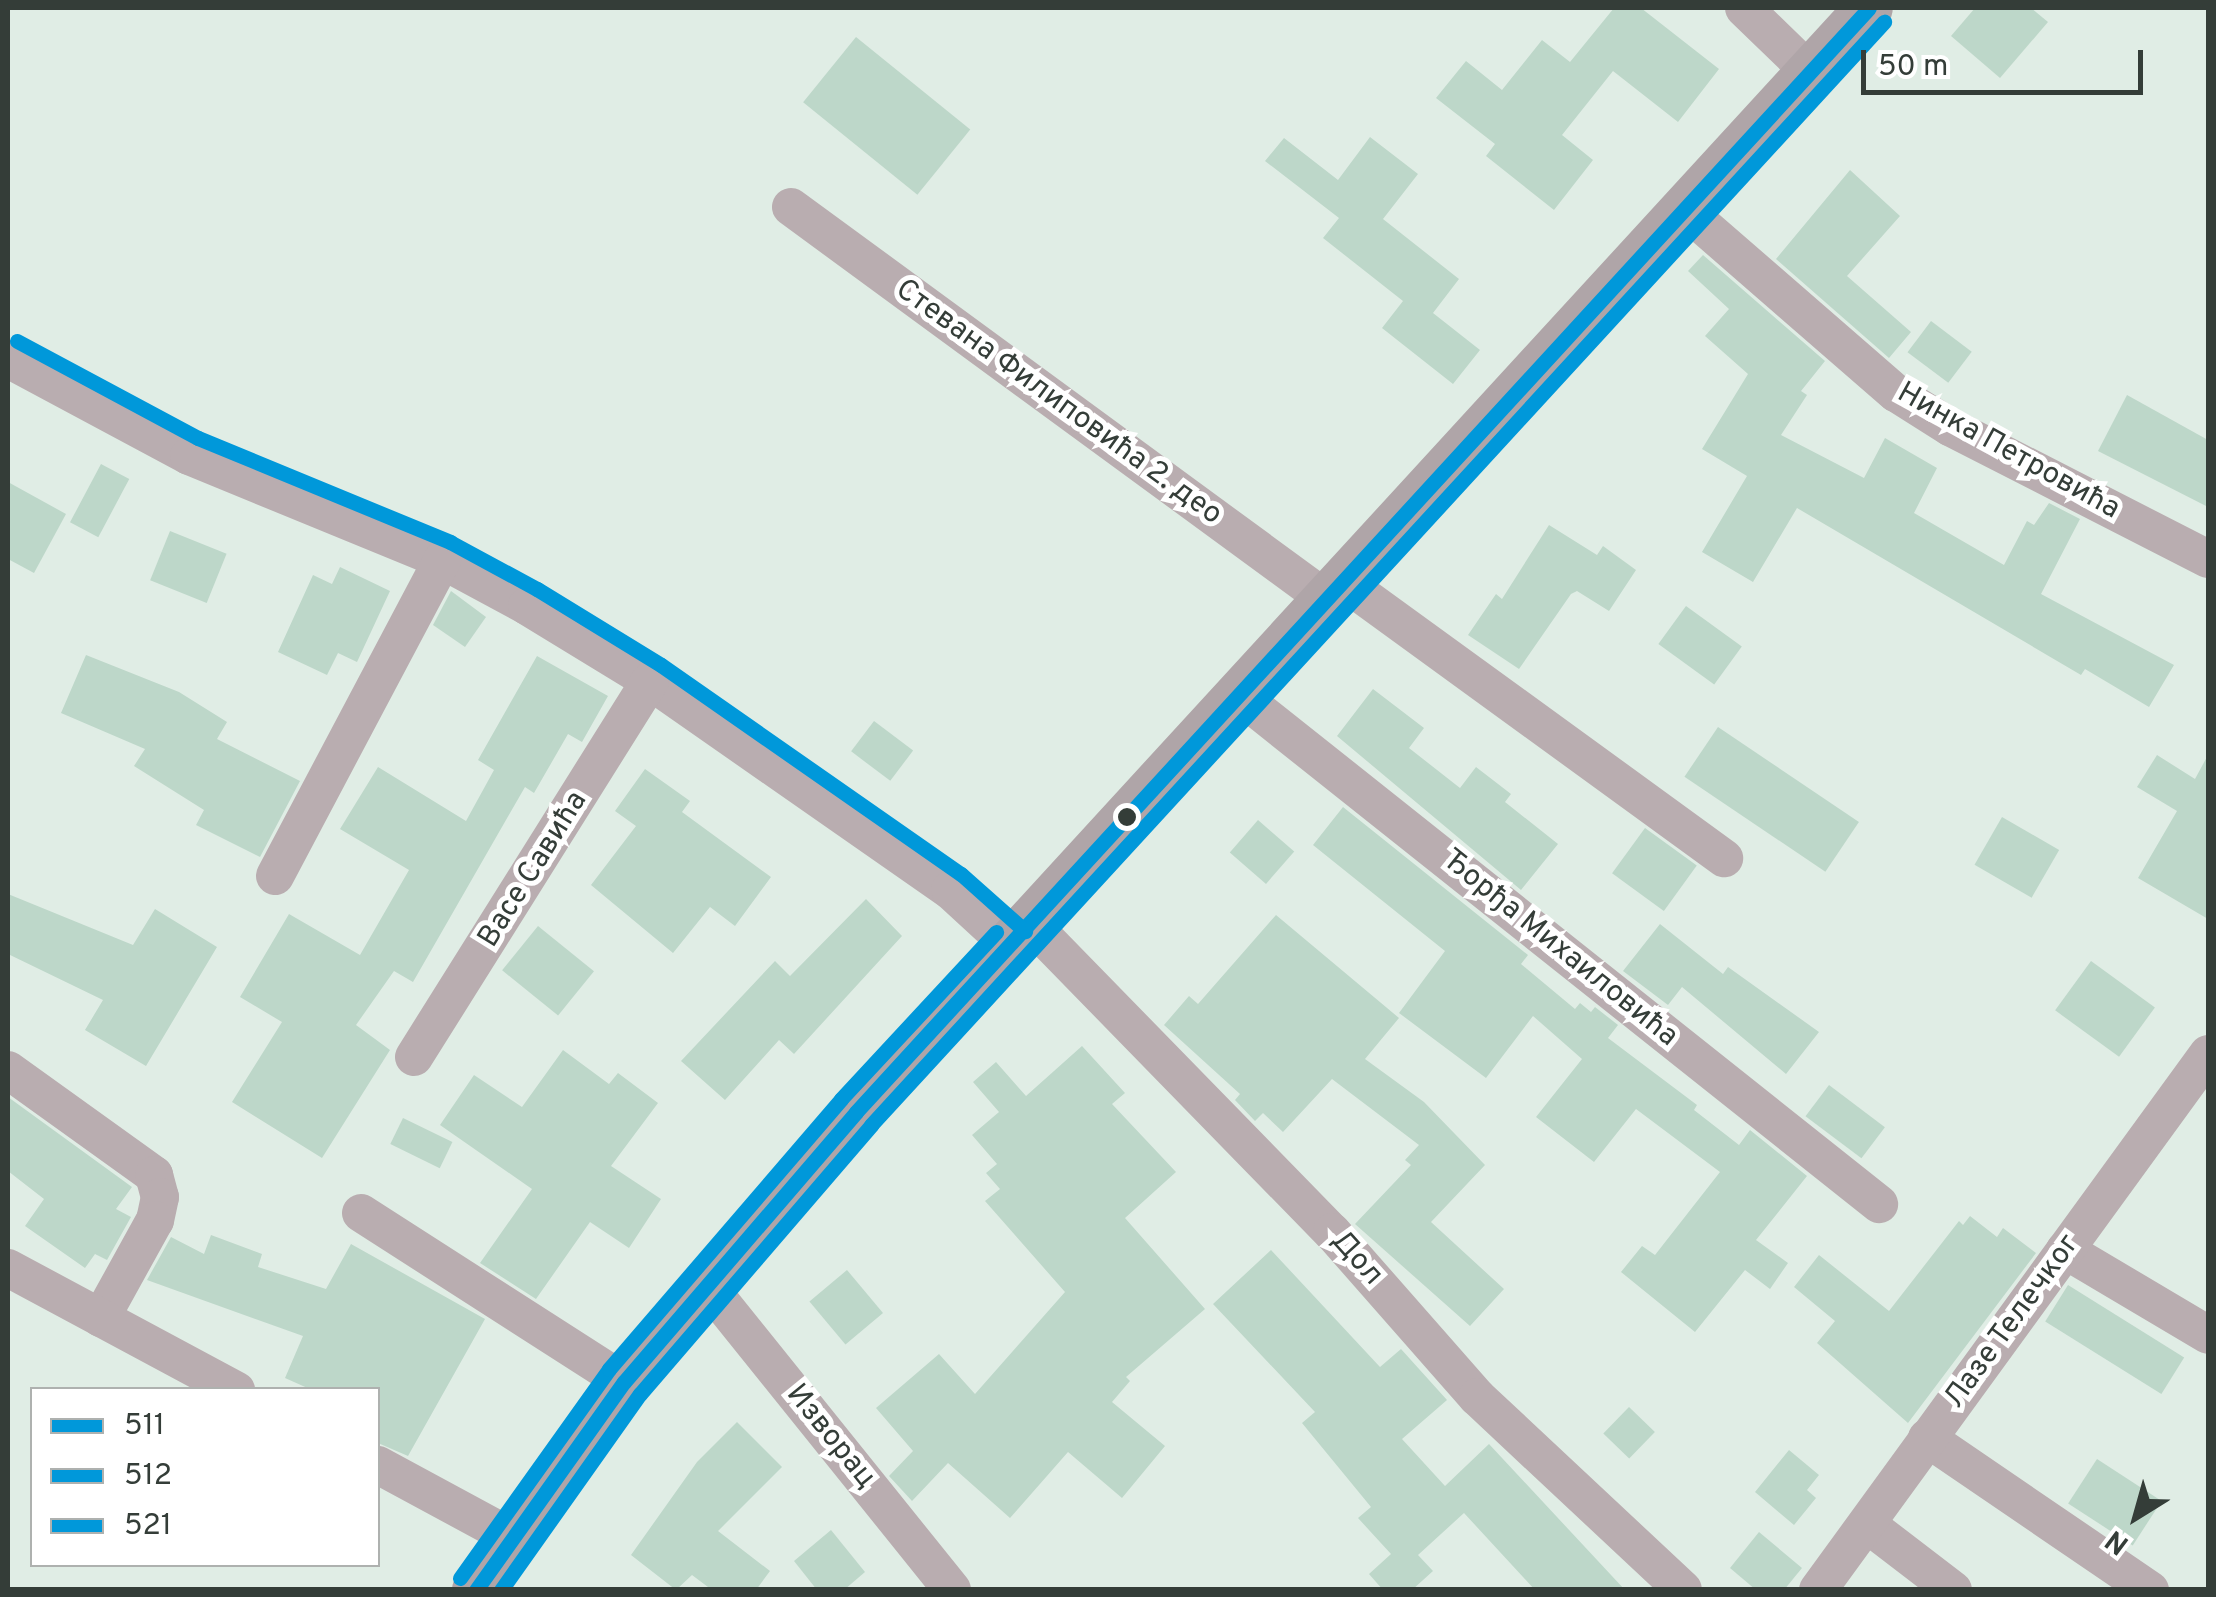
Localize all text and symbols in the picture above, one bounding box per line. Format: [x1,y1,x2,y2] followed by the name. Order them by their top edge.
[1866,30,2148,92] scale bar
[1878,49,1948,86] text: 50 m
[888,272,1228,534] street label: Стевана Филиповића 2. део
[1890,376,2126,528] street label: Нинка Петровића
[472,785,596,955] street label: Васе Савића
[1117,807,1137,827] unlabelled marker
[1434,843,1684,1055] street label: Ђорђа Михаиловића
[1322,1224,1390,1294] street label: Дол
[1937,1228,2089,1416] street label: Лазе Телечког
[777,1378,883,1496] street label: Изворац
[30,1387,380,1567] legend
[124,1408,165,1445] text: 511
[124,1458,172,1495] text: 512
[2086,1467,2186,1567] north arrow
[124,1508,172,1545] text: 521
[2099,1521,2137,1561] text: N

